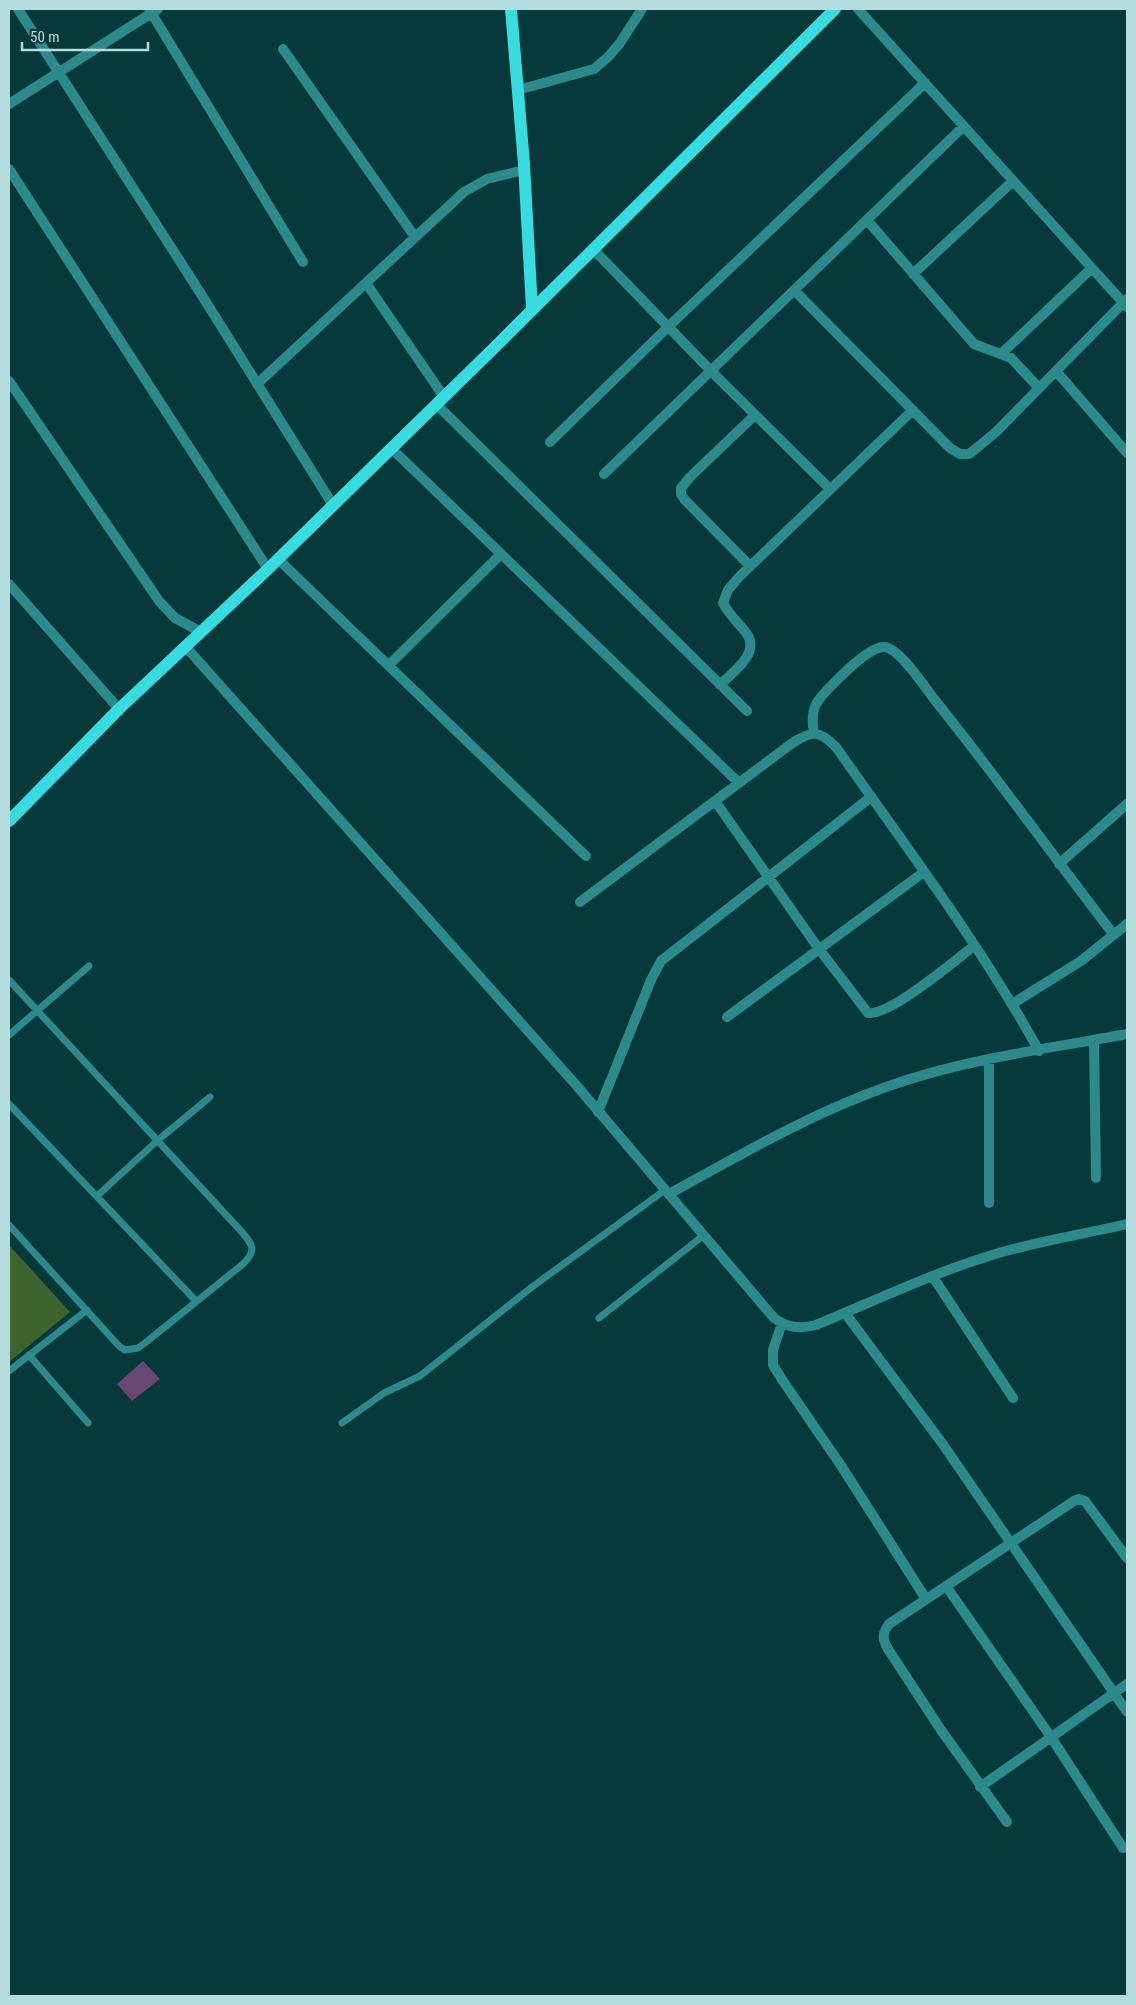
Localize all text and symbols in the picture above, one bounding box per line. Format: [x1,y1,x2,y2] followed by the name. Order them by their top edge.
[22,20,149,52] scale bar
[30,28,60,46] text: 50 m

